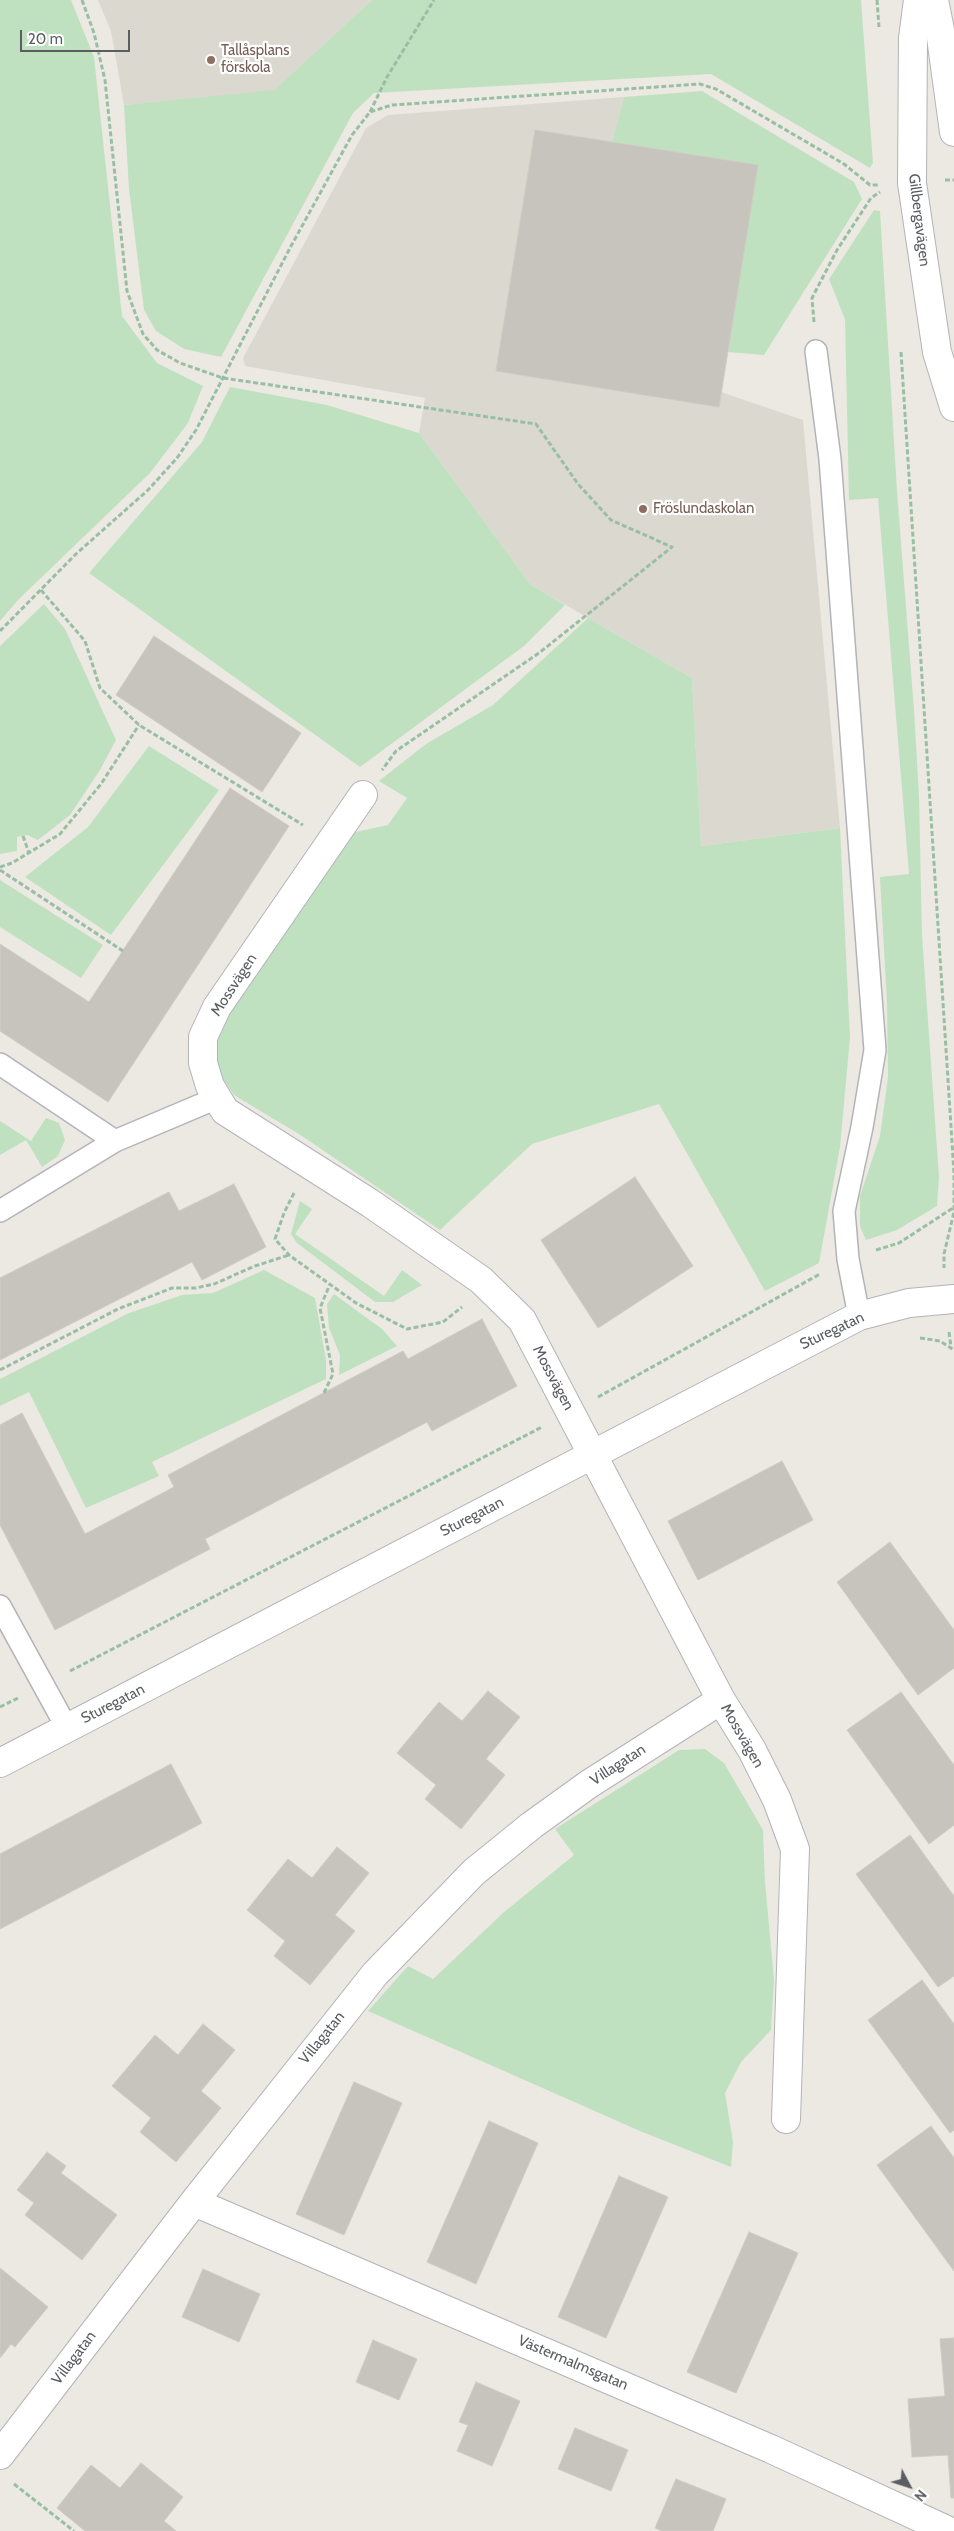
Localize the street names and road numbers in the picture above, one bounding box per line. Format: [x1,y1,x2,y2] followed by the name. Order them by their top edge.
[904,173,934,267] street label: Gillbergavägen
[207,950,261,1020] street label: Mossvägen
[797,1308,867,1354] street label: Sturegatan
[528,1343,578,1413] street label: Mossvägen
[437,1493,507,1541] street label: Sturegatan
[78,1680,148,1728] street label: Sturegatan
[717,1701,767,1771] street label: Mossvägen
[587,1740,649,1790] street label: Villagatan
[295,2008,349,2068] street label: Villagatan
[48,2328,100,2388] street label: Villagatan
[515,2332,631,2394] street label: Västermalmsgatan

